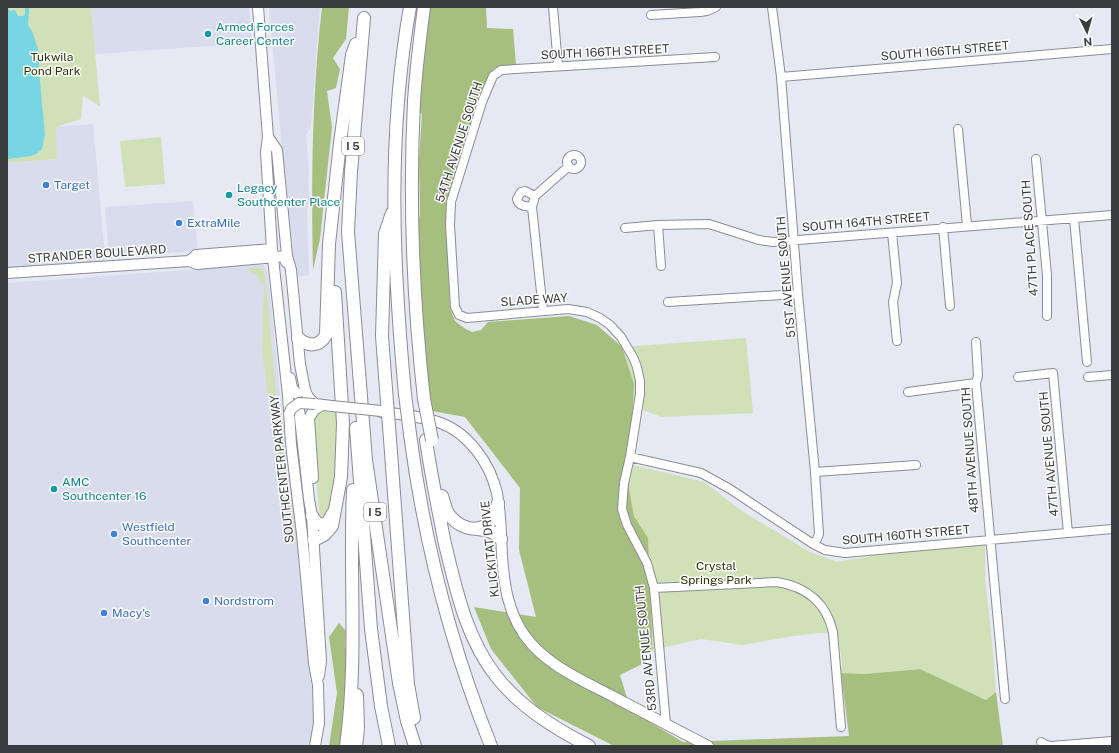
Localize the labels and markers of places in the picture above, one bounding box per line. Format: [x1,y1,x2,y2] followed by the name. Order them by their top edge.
[216,20,295,48] place label: Armed Forces Career Center
[203,29,213,39] marker: Armed Forces Career Center
[54,178,90,192] place label: Target
[41,180,51,190] marker: Target
[237,181,341,209] place label: Legacy Southcenter Place
[224,190,234,200] marker: Legacy Southcenter Place
[187,216,241,230] place label: ExtraMile
[174,218,184,228] marker: ExtraMile
[62,475,147,503] place label: AMC Southcenter 16
[49,484,59,494] marker: AMC Southcenter 16
[122,520,192,548] place label: Westfield Southcenter
[109,529,119,539] marker: Westfield Southcenter
[214,594,274,608] place label: Nordstrom
[201,596,211,606] marker: Nordstrom
[112,606,150,620] place label: Macy's
[99,608,109,618] marker: Macy's

